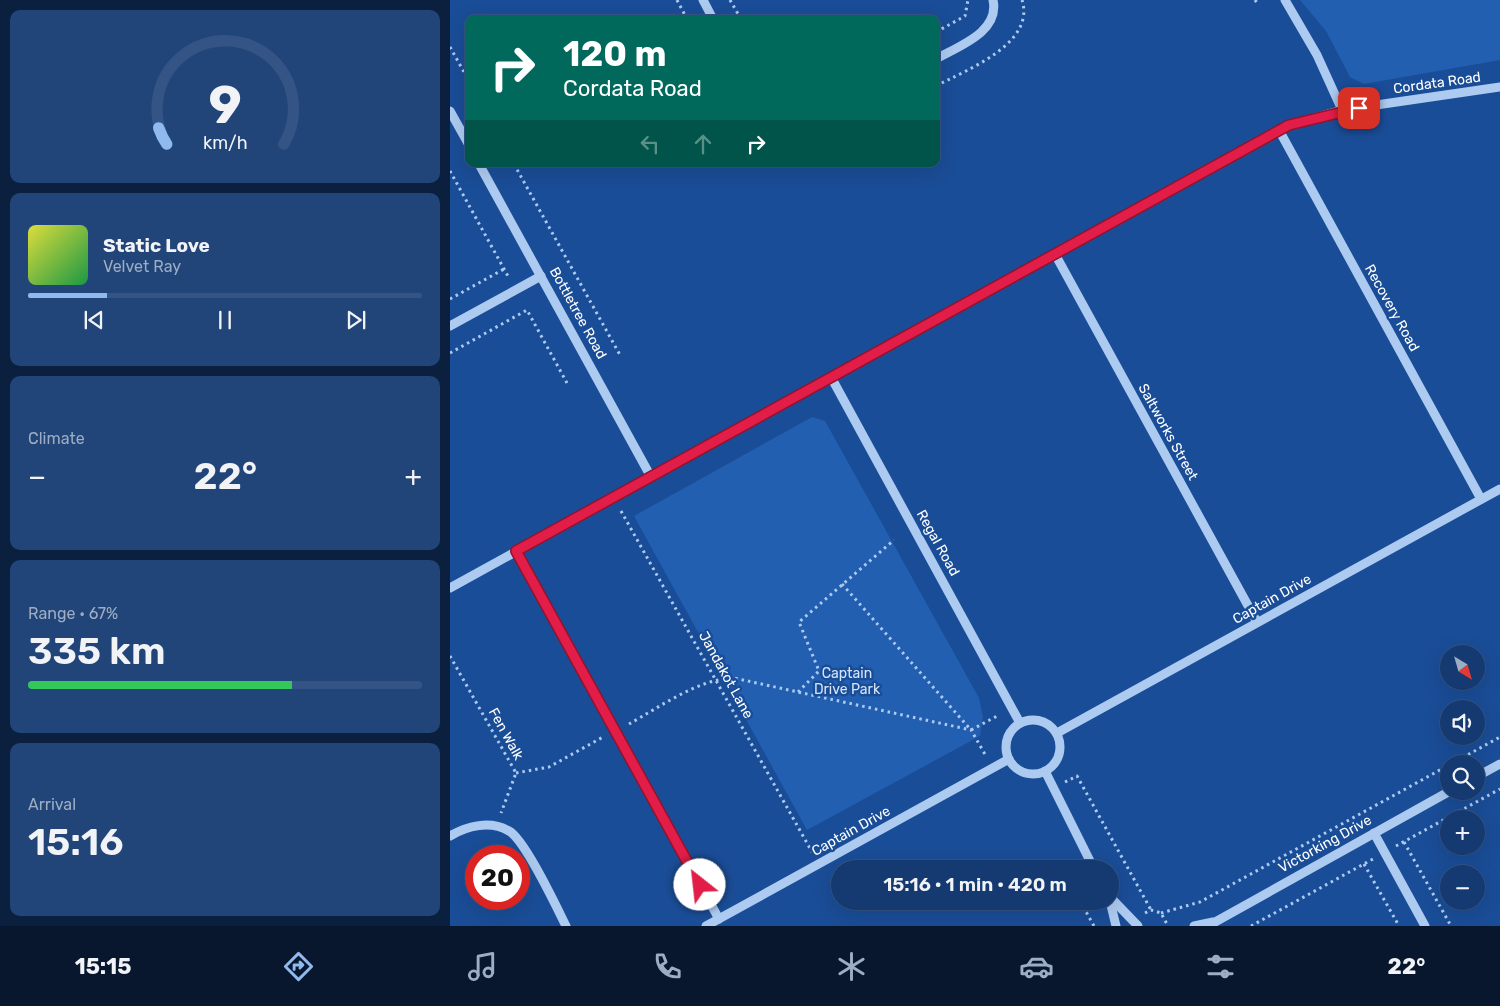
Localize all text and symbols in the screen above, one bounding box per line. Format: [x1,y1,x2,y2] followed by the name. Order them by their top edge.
[563,33,666,75] text: 120 m
[480,35,545,100] icon: right
[1392,68,1482,98] street label: Cordata Road
[208,74,242,136] text: 9
[563,75,702,102] text: Cordata Road
[1338,87,1380,129] pin
[1345,94,1373,122] icon: arrive
[636,130,664,158] icon: left
[689,130,717,158] icon: ahead
[742,130,770,158] icon: right
[203,132,247,153] text: km/h
[103,234,210,257] text: Static Love
[103,257,181,276] text: Velvet Ray
[1361,261,1423,355] street label: Recovery Road
[546,264,610,362] street label: Bottletree Road
[80,306,108,334] icon: previous
[211,306,239,334] icon: pause
[342,306,370,334] icon: next
[1134,381,1202,484] street label: Saltworks Street
[28,429,85,448] text: Climate
[194,453,257,499] text: 22°
[28,460,46,493] text: −
[405,460,422,493] text: +
[913,507,963,579] street label: Regal Road
[1230,570,1315,628] street label: Captain Drive
[28,604,118,623] text: Range · 67%
[28,628,165,674] text: 335 km
[695,629,757,722] street label: Jandakot Lane
[1440,645,1485,690] north arrow
[1440,645,1485,910] map controls
[814,665,881,698] park label: Captain Drive Park
[1440,700,1485,745] button: sound
[485,705,528,764] street label: Fen Walk
[1440,755,1485,800] button: search
[28,795,76,814] text: Arrival
[809,802,894,860] street label: Captain Drive
[1440,810,1485,855] button: +
[1276,811,1375,877] street label: Victorking Drive
[28,819,123,865] text: 15:16
[465,845,530,910] speed limit sign: 20
[673,858,725,910] position arrow
[1440,865,1485,910] button: −
[883,873,1067,896] text: 15:16 · 1 min · 420 m
[281,949,316,984] icon: directions
[465,949,500,984] icon: music
[650,949,685,984] icon: phone
[834,949,869,984] icon: climate
[1019,949,1054,984] icon: car
[1203,949,1238,984] icon: filters
[75,953,131,980] text: 15:15
[1388,953,1425,980] text: 22°

